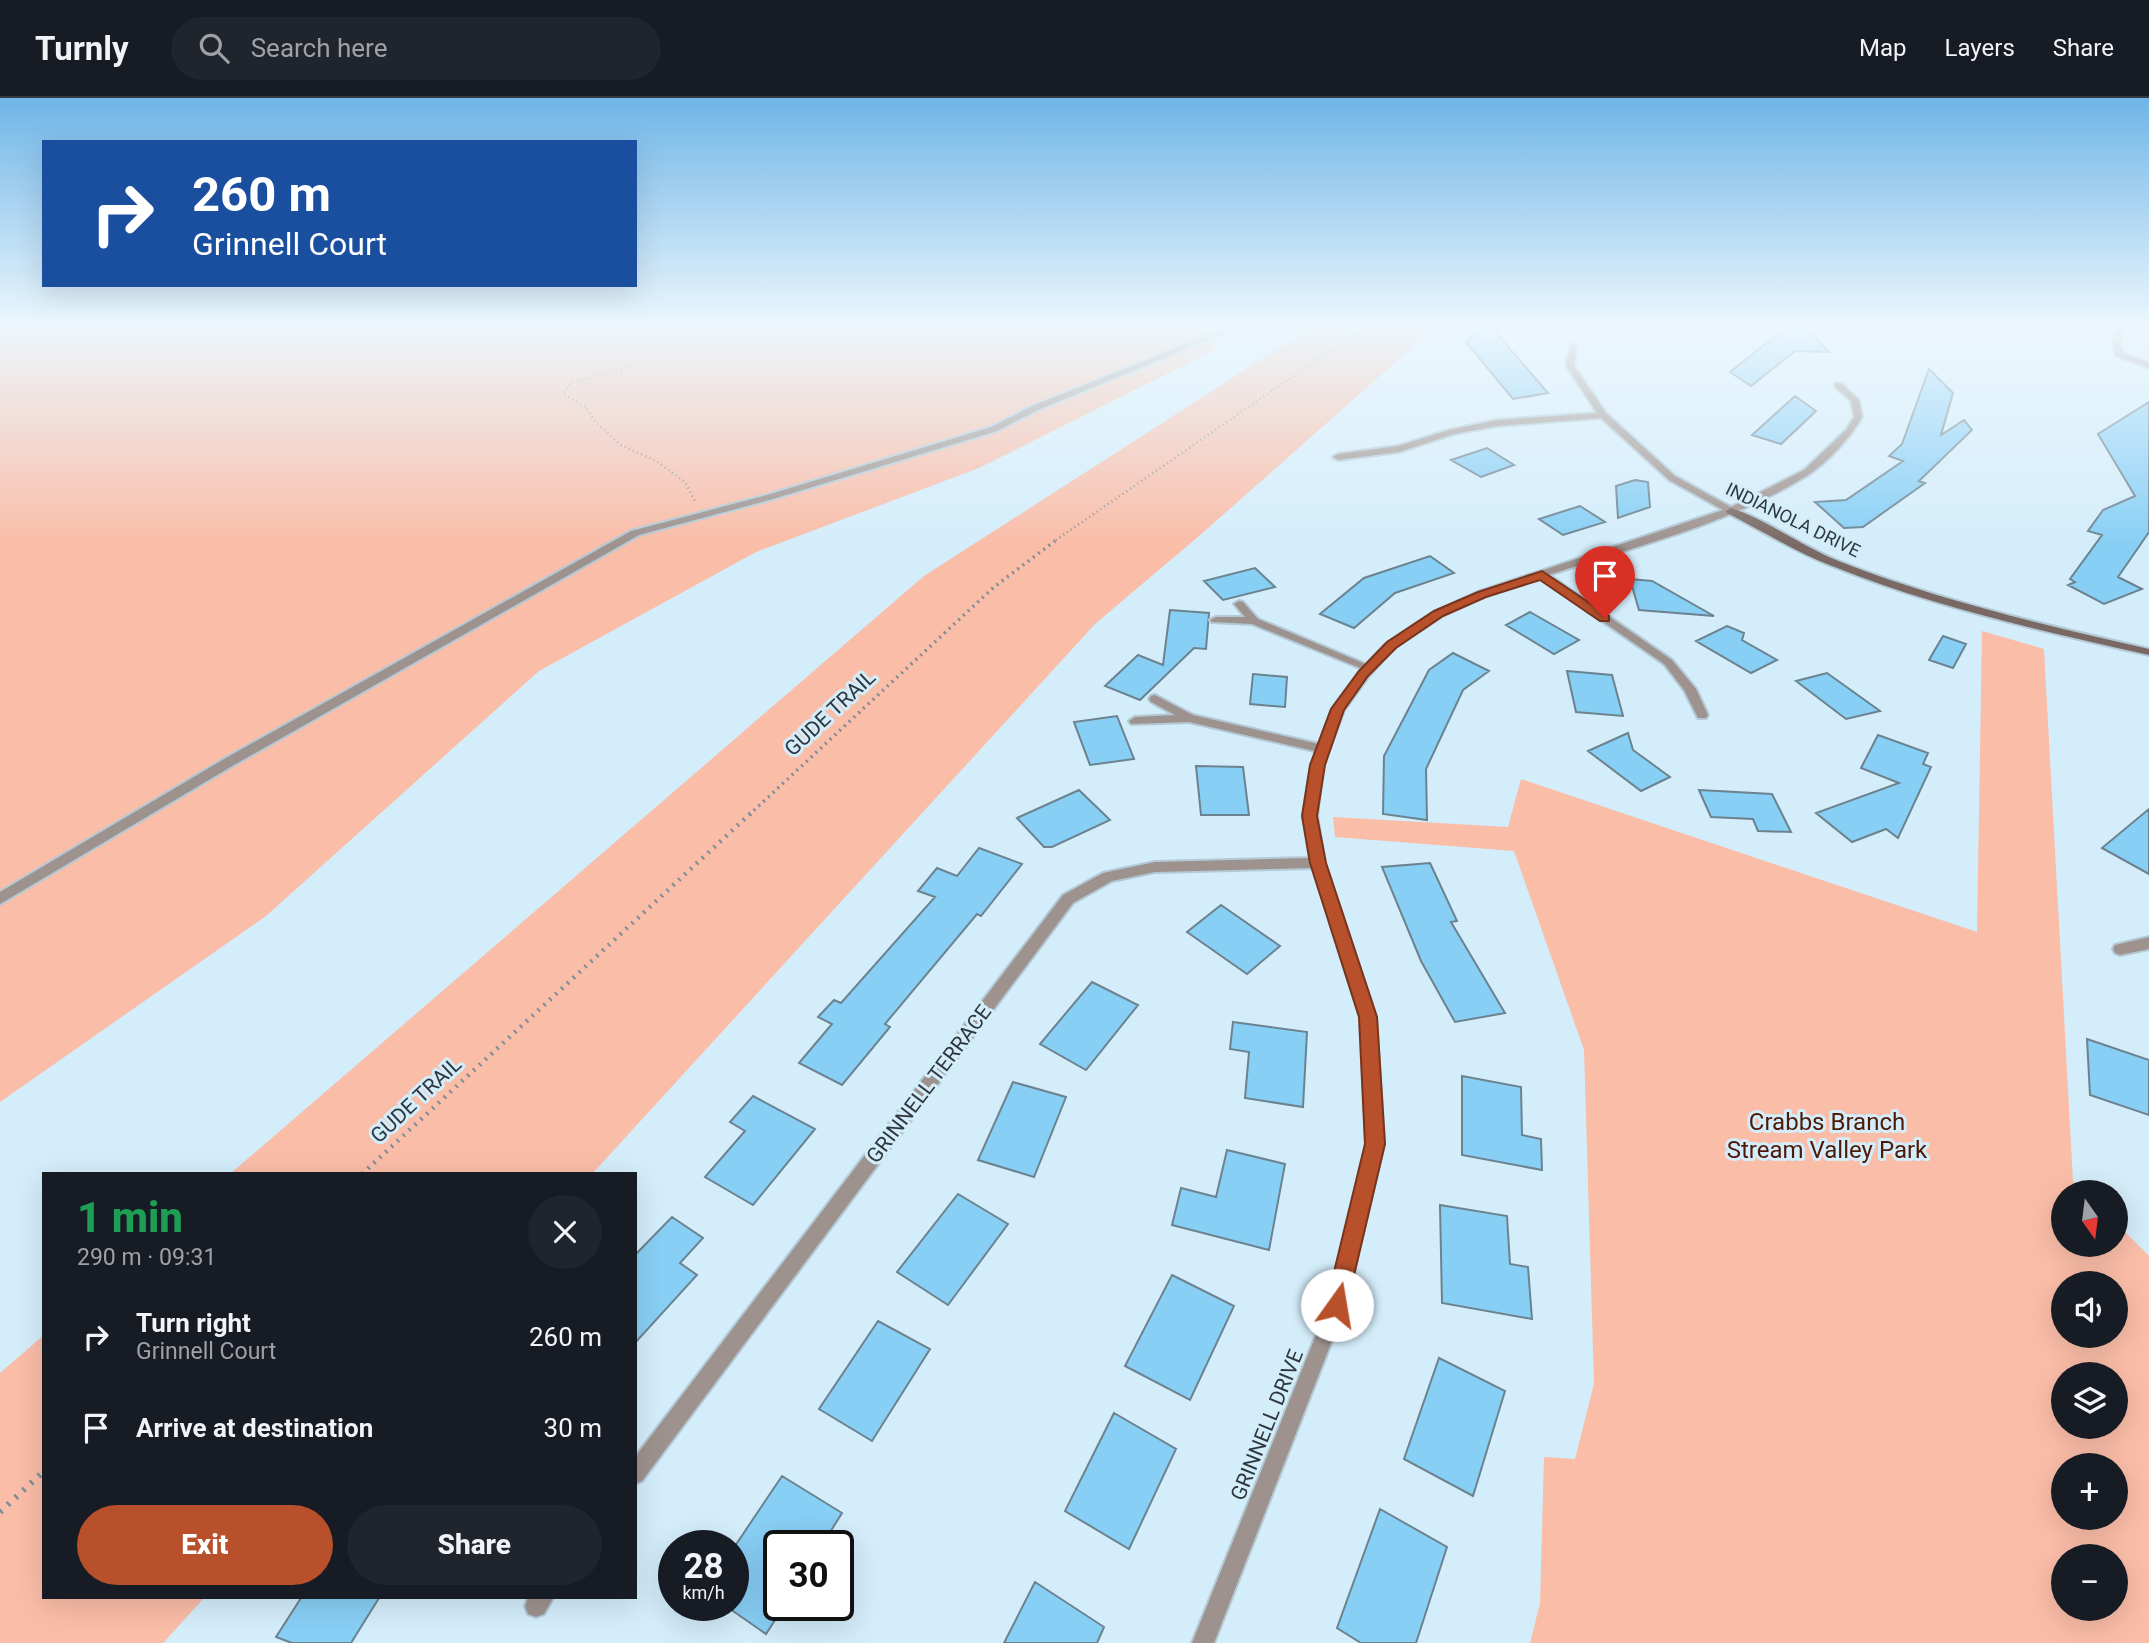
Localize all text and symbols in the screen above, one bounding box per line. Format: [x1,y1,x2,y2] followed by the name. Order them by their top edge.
[171,17,661,80] search box
[35,29,129,68] text: Turnly
[195,29,233,67] icon: search
[251,33,387,63] text: Search here
[1859,34,1907,62] text: Map
[1945,34,2015,62] text: Layers
[2053,34,2114,62] text: Share
[192,166,331,223] text: 260 m
[77,168,168,259] icon: right
[192,225,387,263] text: Grinnell Court
[1722,478,1864,561] street label: INDIANOLA DRIVE
[1575,546,1635,618] pin
[1586,557,1624,595] icon: arrive
[780,665,880,761] street label: GUDE TRAIL
[862,1000,996,1168] street label: GRINNELL TERRACE
[366,1052,466,1148] street label: GUDE TRAIL
[1727,1108,1928,1164] park label: Crabbs Branch Stream Valley Park
[2051,1180,2128,1256] north arrow
[2051,1180,2128,1621] map controls
[77,1193,183,1242] text: 1 min
[528,1195,602,1269] button: close
[77,1244,216,1271] text: 290 m · 09:31
[1300,1268,1374,1342] position arrow
[2051,1271,2128,1348] button: sound
[136,1308,251,1338] text: Turn right
[77,1318,115,1356] icon: right
[529,1322,602,1352] text: 260 m
[136,1338,276,1365] text: Grinnell Court
[1226,1346,1308,1504] street label: GRINNELL DRIVE
[2051,1362,2128,1439] button: layers
[77,1409,115,1447] icon: arrive
[136,1413,373,1443] text: Arrive at destination
[544,1413,602,1443] text: 30 m
[2051,1453,2128,1530] button: +
[77,1505,333,1585] button: Exit
[347,1505,602,1585] button: Share
[763,1530,854,1621] speed limit sign: 30
[2051,1544,2128,1621] button: −
[683,1546,724,1587] text: 28
[682,1582,725,1603] text: km/h

